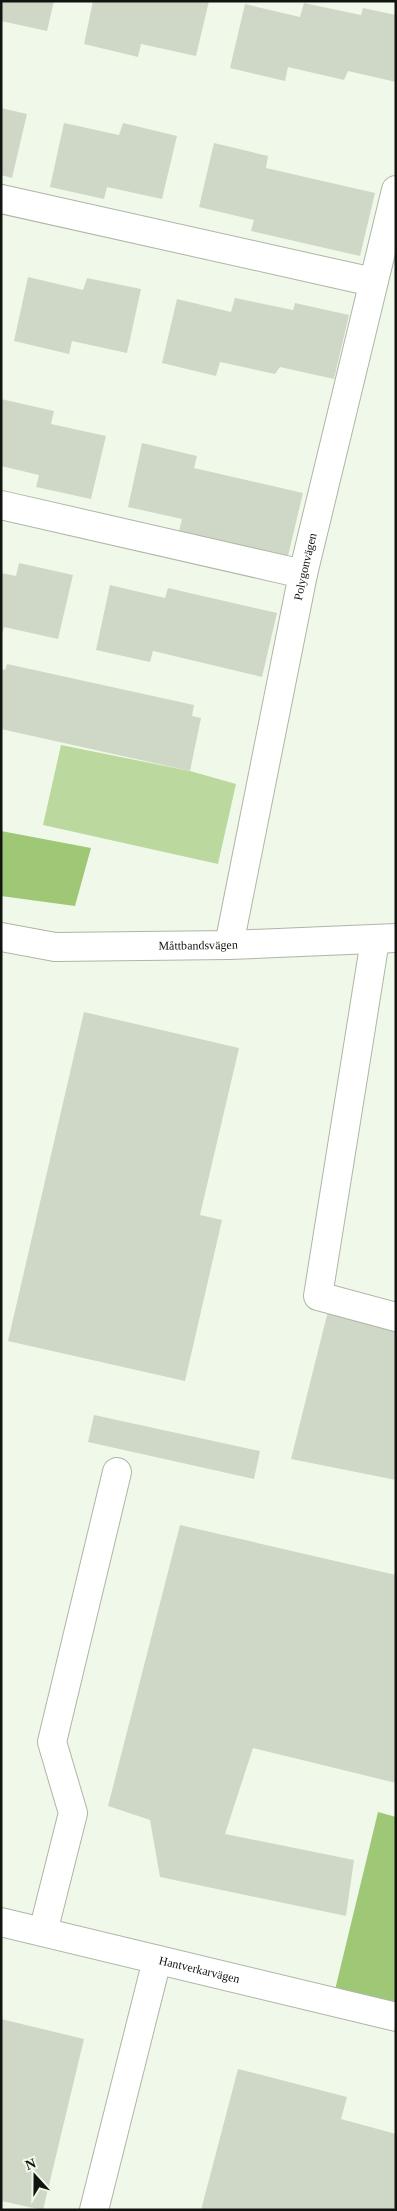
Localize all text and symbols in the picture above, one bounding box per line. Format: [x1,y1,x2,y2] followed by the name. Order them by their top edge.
[291,531,320,602] street label: Polygonvägen
[158,938,238,953] street label: Måttbandsvägen
[158,1953,241,1986] street label: Hantverkarvägen
[10,2151,60,2201] north arrow
[23,2156,38,2173] text: N

